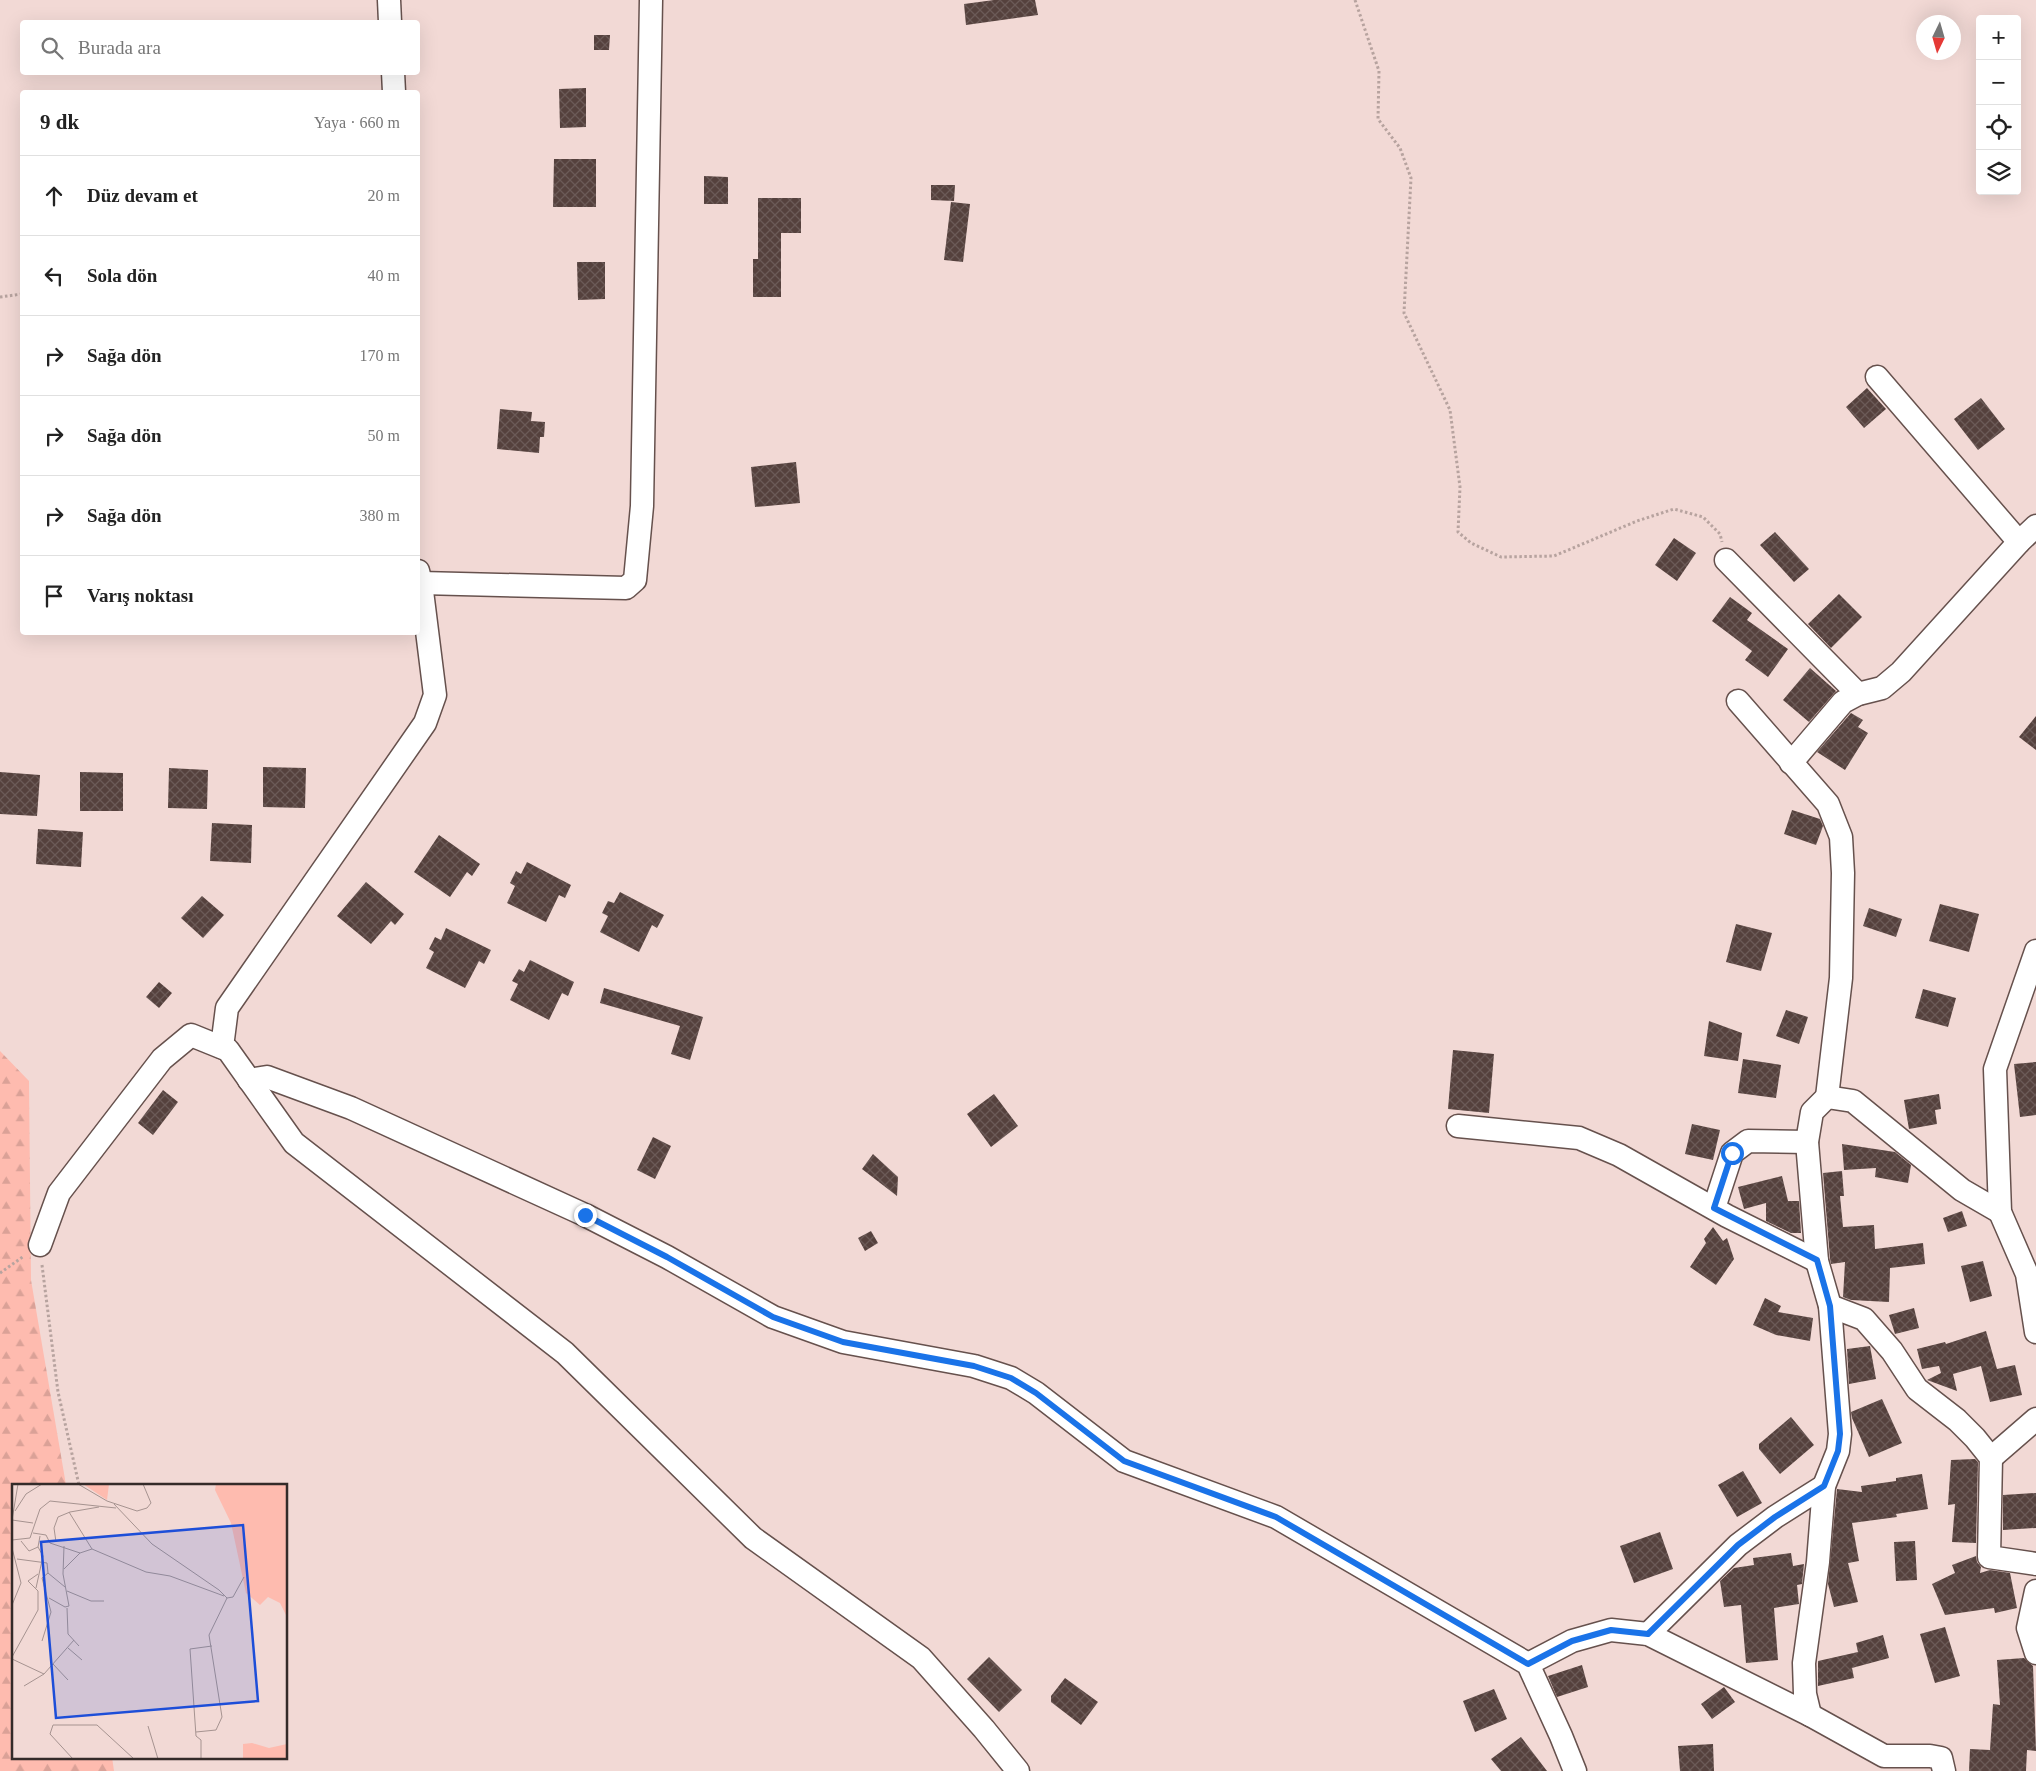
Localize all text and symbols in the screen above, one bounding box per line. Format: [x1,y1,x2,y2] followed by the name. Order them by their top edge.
[1916,15,1961,60] north arrow
[1976,15,2021,195] map controls
[1976,15,2021,60] button: +
[20,20,420,75] search box
[38,34,66,62] icon: search
[78,37,161,58] text: Burada ara
[1976,60,2021,105] button: −
[1976,105,2021,150] button: locate
[40,110,79,134] text: 9 dk
[314,114,400,131] text: Yaya · 660 m
[1976,150,2021,195] button: layers
[40,182,68,210] icon: ahead
[87,185,198,206] text: Düz devam et
[368,187,400,204] text: 20 m
[40,262,68,290] icon: left
[87,265,157,286] text: Sola dön
[368,267,400,284] text: 40 m
[40,342,68,370] icon: right
[87,345,161,366] text: Sağa dön
[360,347,400,364] text: 170 m
[40,422,68,450] icon: right
[87,425,161,446] text: Sağa dön
[368,427,400,444] text: 50 m
[40,502,68,530] icon: right
[87,505,161,526] text: Sağa dön
[360,507,400,524] text: 380 m
[40,582,68,610] icon: arrive
[87,585,193,606] text: Varış noktası
[1721,1142,1744,1165] route start
[574,1204,597,1227] route end
[12,1484,288,1758] inset map

